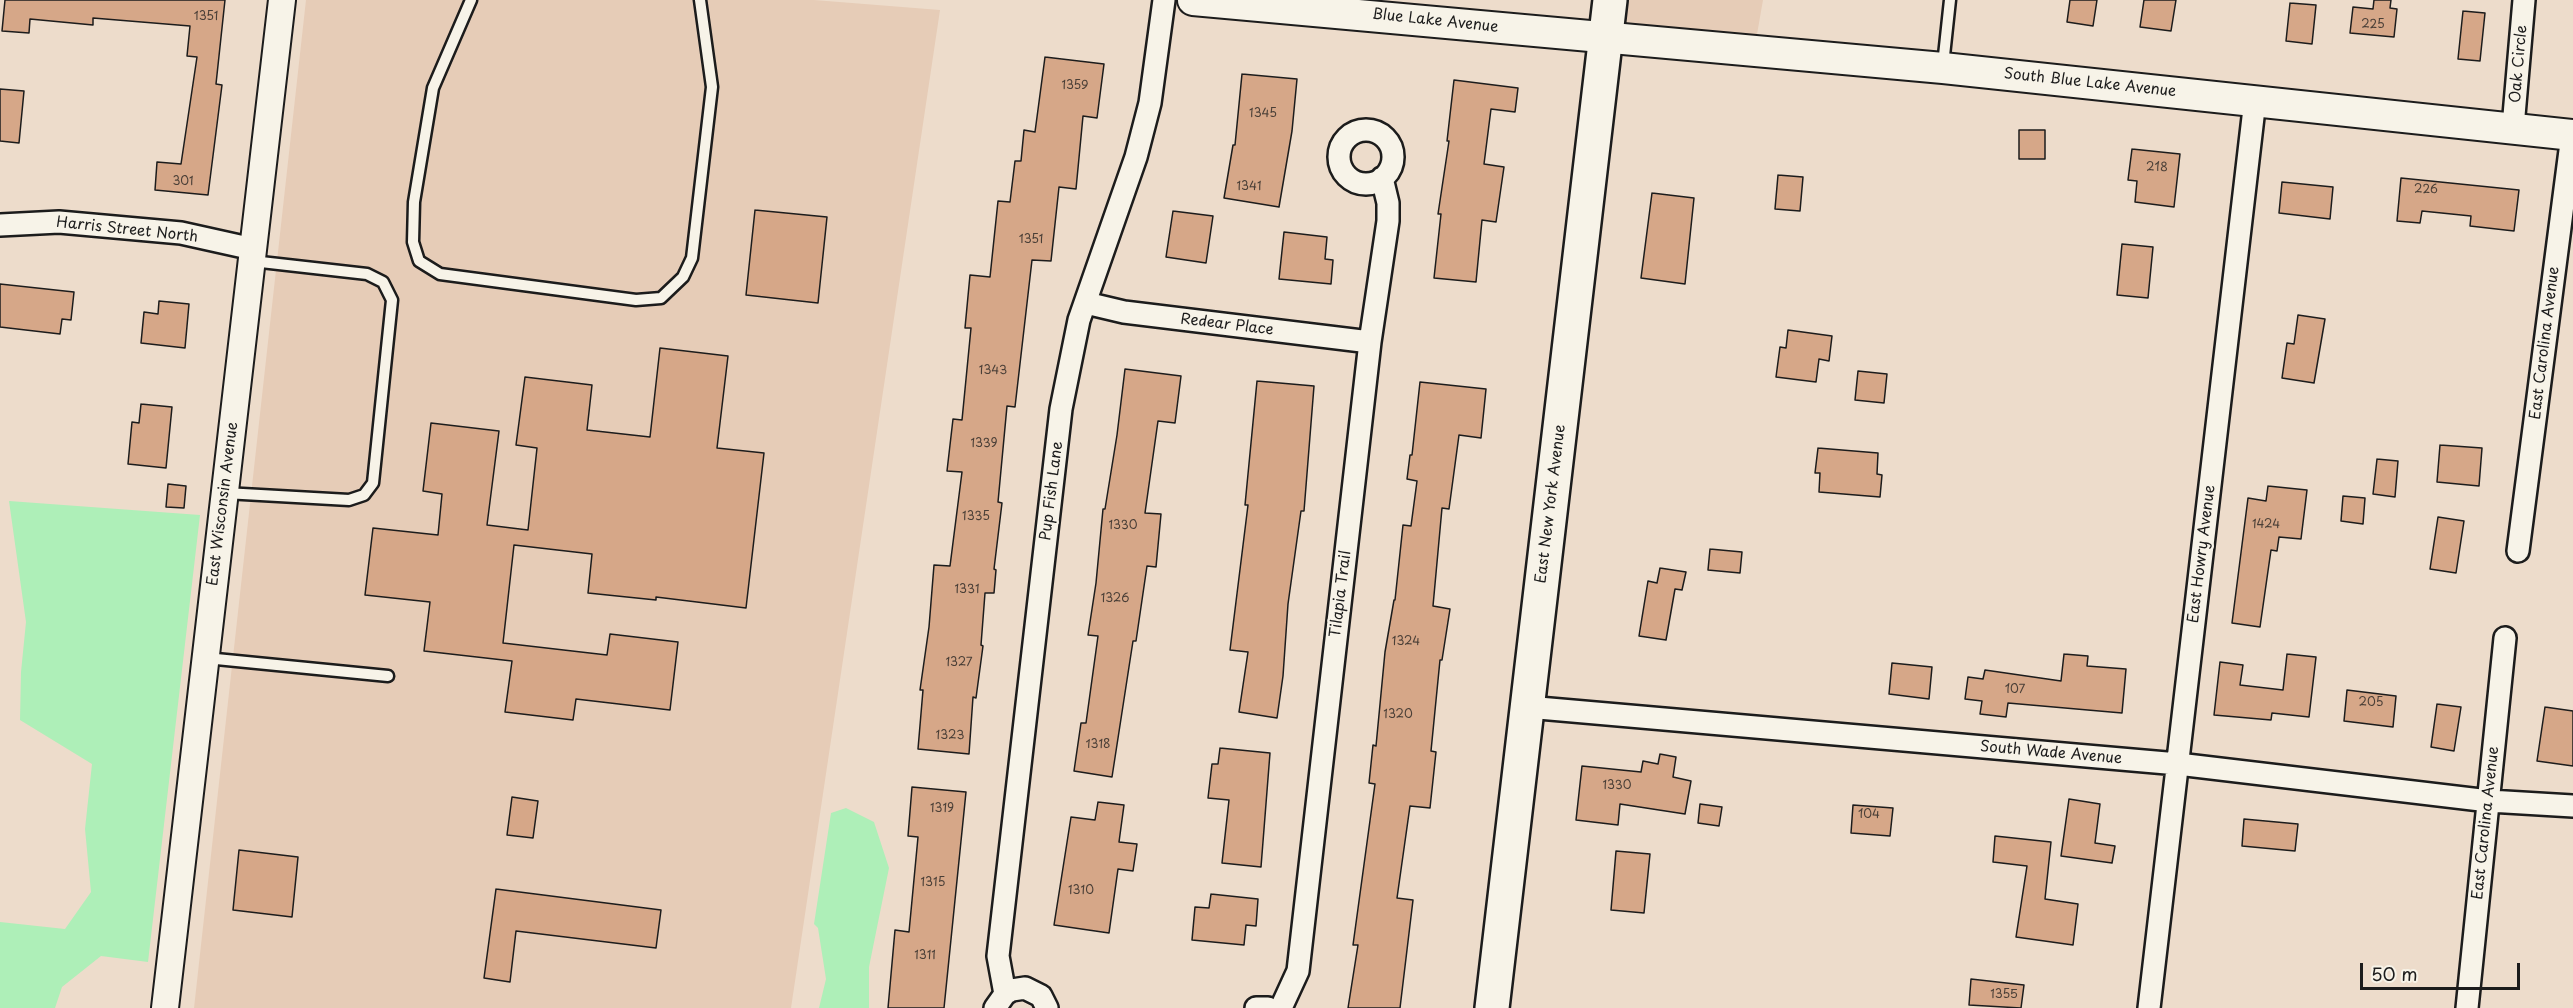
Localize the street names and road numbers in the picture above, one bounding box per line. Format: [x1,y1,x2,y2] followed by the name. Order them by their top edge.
[1371,5,1499,37] street label: Blue Lake Avenue
[2507,24,2531,104] street label: Oak Circle
[2003,65,2177,101] street label: South Blue Lake Avenue
[55,214,199,246] street label: Harris Street North
[2527,265,2563,421] street label: East Carolina Avenue
[1180,310,1274,340] street label: Redear Place
[204,421,242,587] street label: East Wisconsin Avenue
[1532,424,1570,584] street label: East New York Avenue
[1037,440,1067,542] street label: Pup Fish Lane
[2185,484,2219,624] street label: East Howry Avenue
[1327,549,1355,639] street label: Tilapia Trail
[1979,738,2123,768] street label: South Wade Avenue
[2469,745,2503,901] street label: East Carolina Avenue

